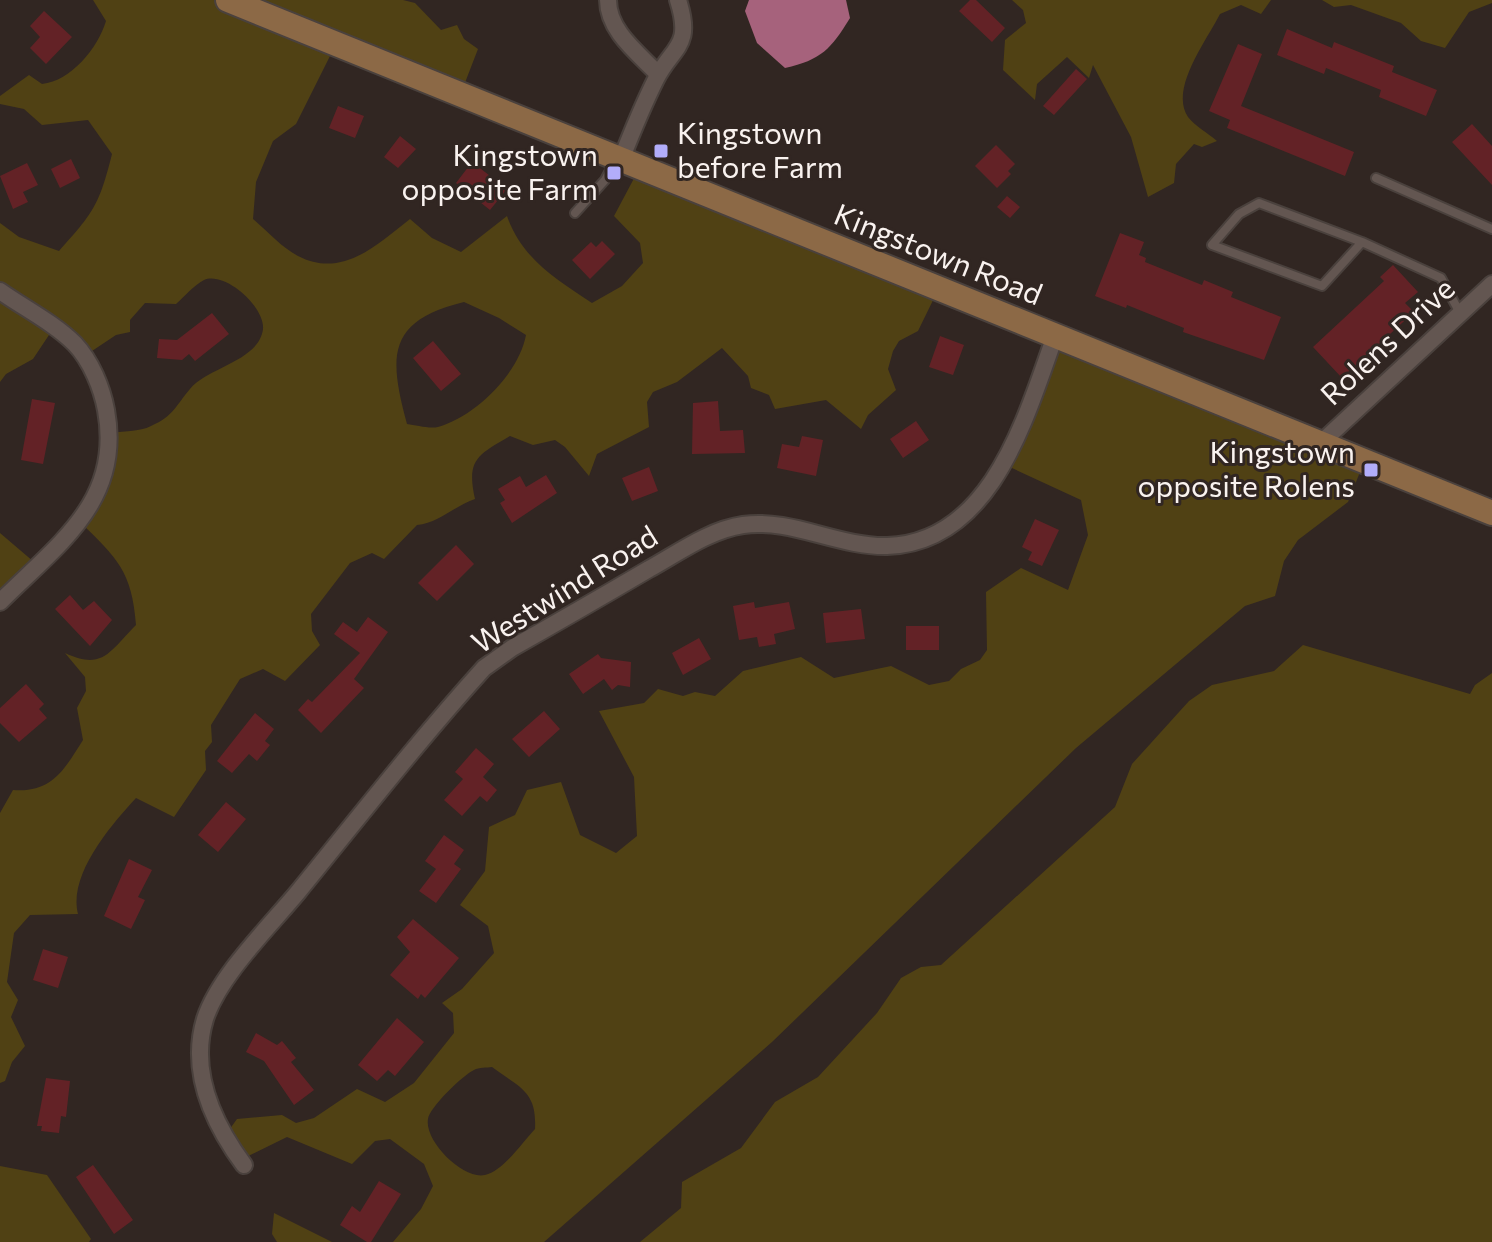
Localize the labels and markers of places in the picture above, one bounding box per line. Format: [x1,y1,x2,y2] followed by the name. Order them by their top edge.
[677,113,843,184] place label: Kingstown before Farm
[401,135,598,206] place label: Kingstown opposite Farm
[652,142,670,160] marker: Kingstown before Farm
[605,164,623,182] marker: Kingstown opposite Farm
[1138,432,1355,503] place label: Kingstown opposite Rolens
[1362,461,1380,479] marker: Kingstown opposite Rolens

